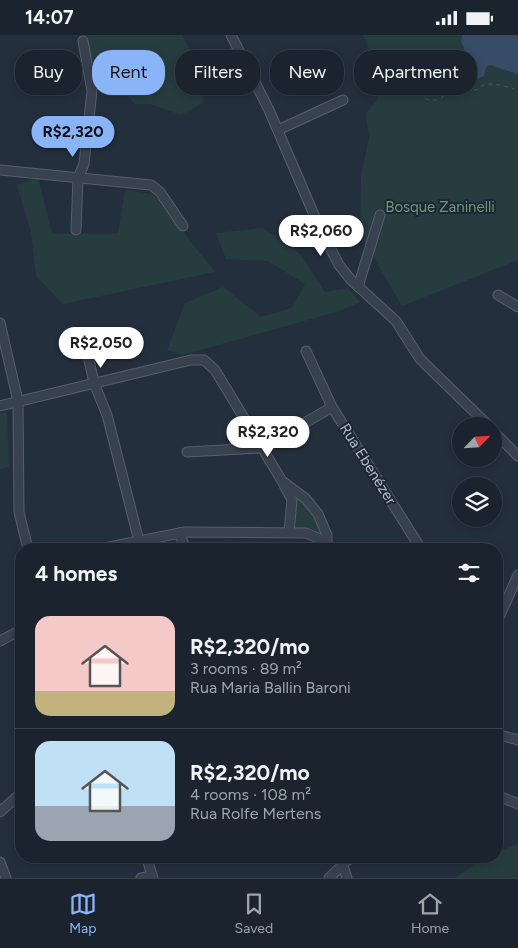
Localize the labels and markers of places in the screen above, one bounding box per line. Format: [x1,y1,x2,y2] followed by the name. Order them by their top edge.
[27,115,119,158] pin: R$2,320
[275,215,367,257] pin: R$2,060
[55,327,147,369] pin: R$2,050
[222,415,314,458] pin: R$2,320

